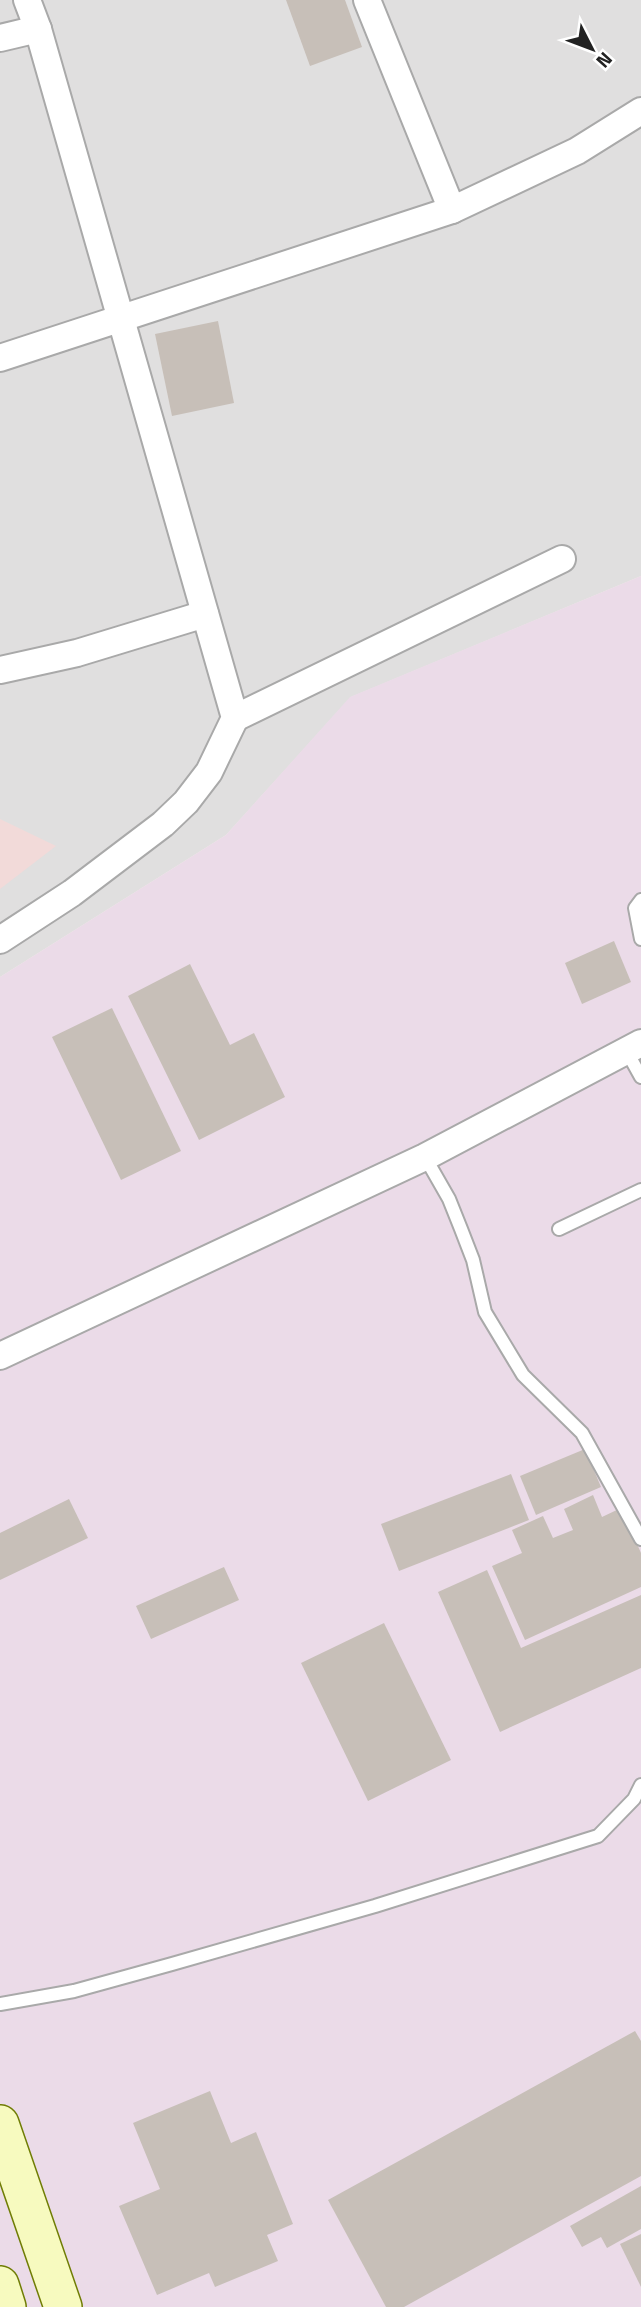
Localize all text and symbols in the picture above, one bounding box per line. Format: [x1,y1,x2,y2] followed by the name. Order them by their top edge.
[557,14,627,84] north arrow
[590,46,620,75] text: N

